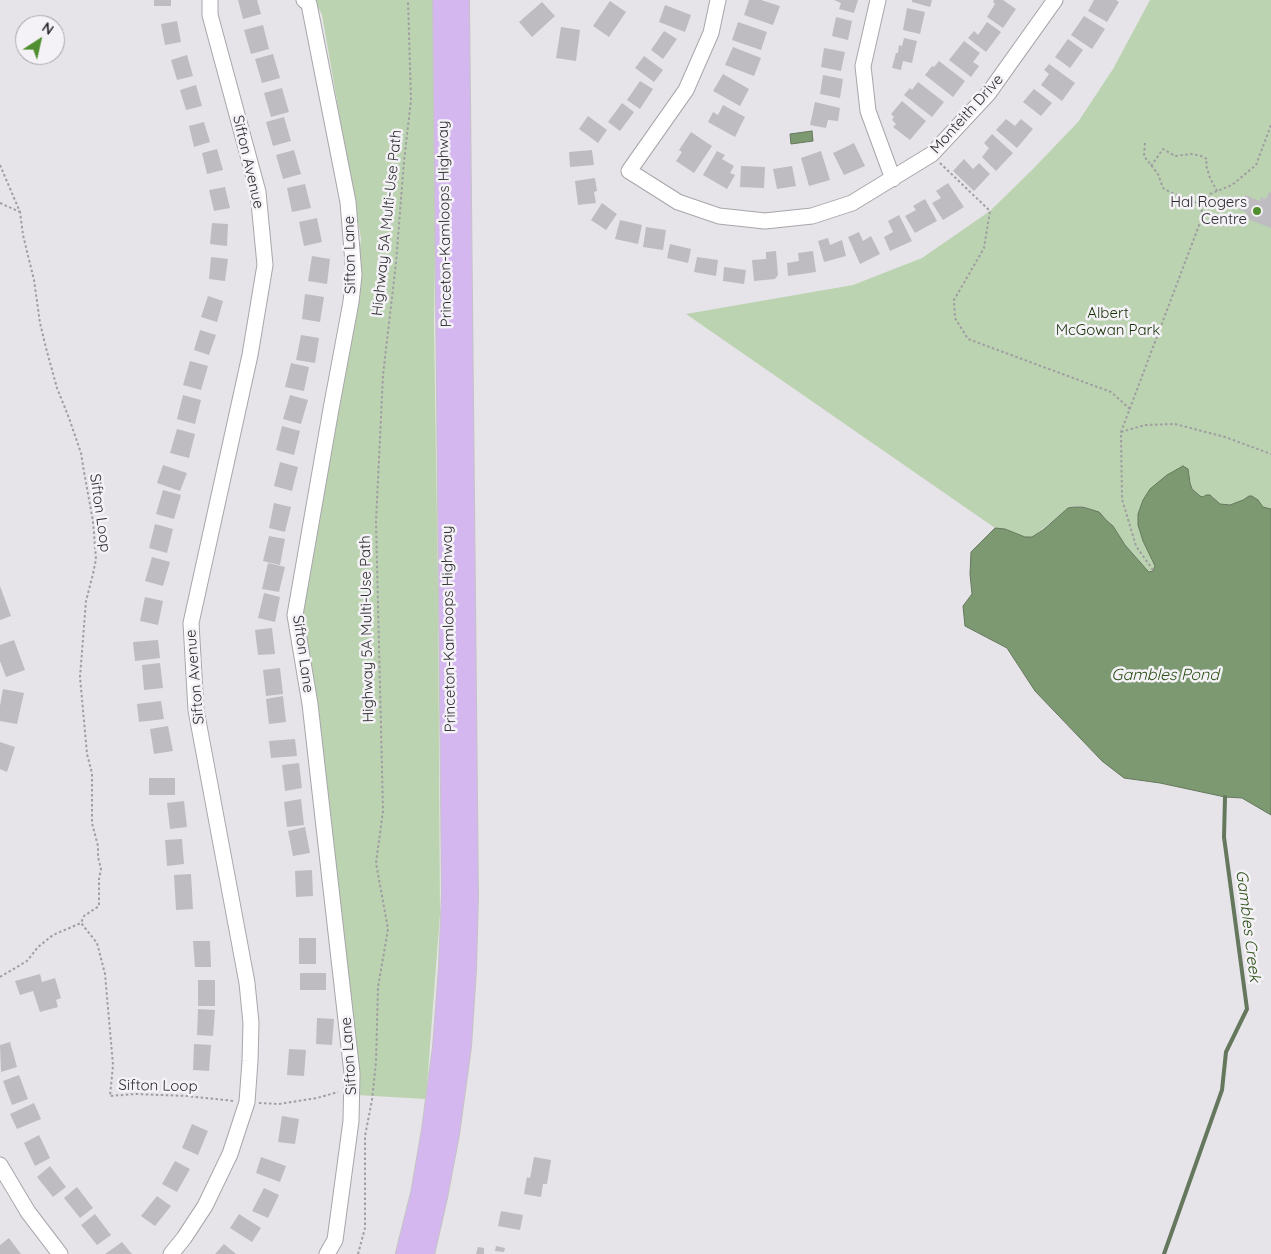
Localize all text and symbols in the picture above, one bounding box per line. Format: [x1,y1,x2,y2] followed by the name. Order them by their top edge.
[15,15,65,65] north arrow
[39,18,57,39] text: N
[927,71,1007,157] street label: Monteith Drive
[229,114,267,210] street label: Sifton Avenue
[434,120,456,328] street label: Princeton-Kamloops Highway
[368,129,406,317] street label: Highway 5A Multi-Use Path
[1170,193,1247,228] place label: Hal Rogers Centre
[1251,205,1263,217] marker: Hal Rogers Centre
[340,216,360,294] street label: Sifton Lane
[1056,304,1160,339] park label: Albert McGowan Park
[86,473,114,553] street label: Sifton Loop
[438,525,460,733] street label: Princeton-Kamloops Highway
[356,535,378,723] street label: Highway 5A Multi-Use Path
[289,614,317,694] street label: Sifton Lane
[182,629,208,725] street label: Sifton Avenue
[1111,665,1219,685] water label: Gambles Pond
[1232,869,1264,983] water label: Gambles Creek
[337,1016,361,1096] street label: Sifton Lane
[118,1076,198,1096] street label: Sifton Loop

